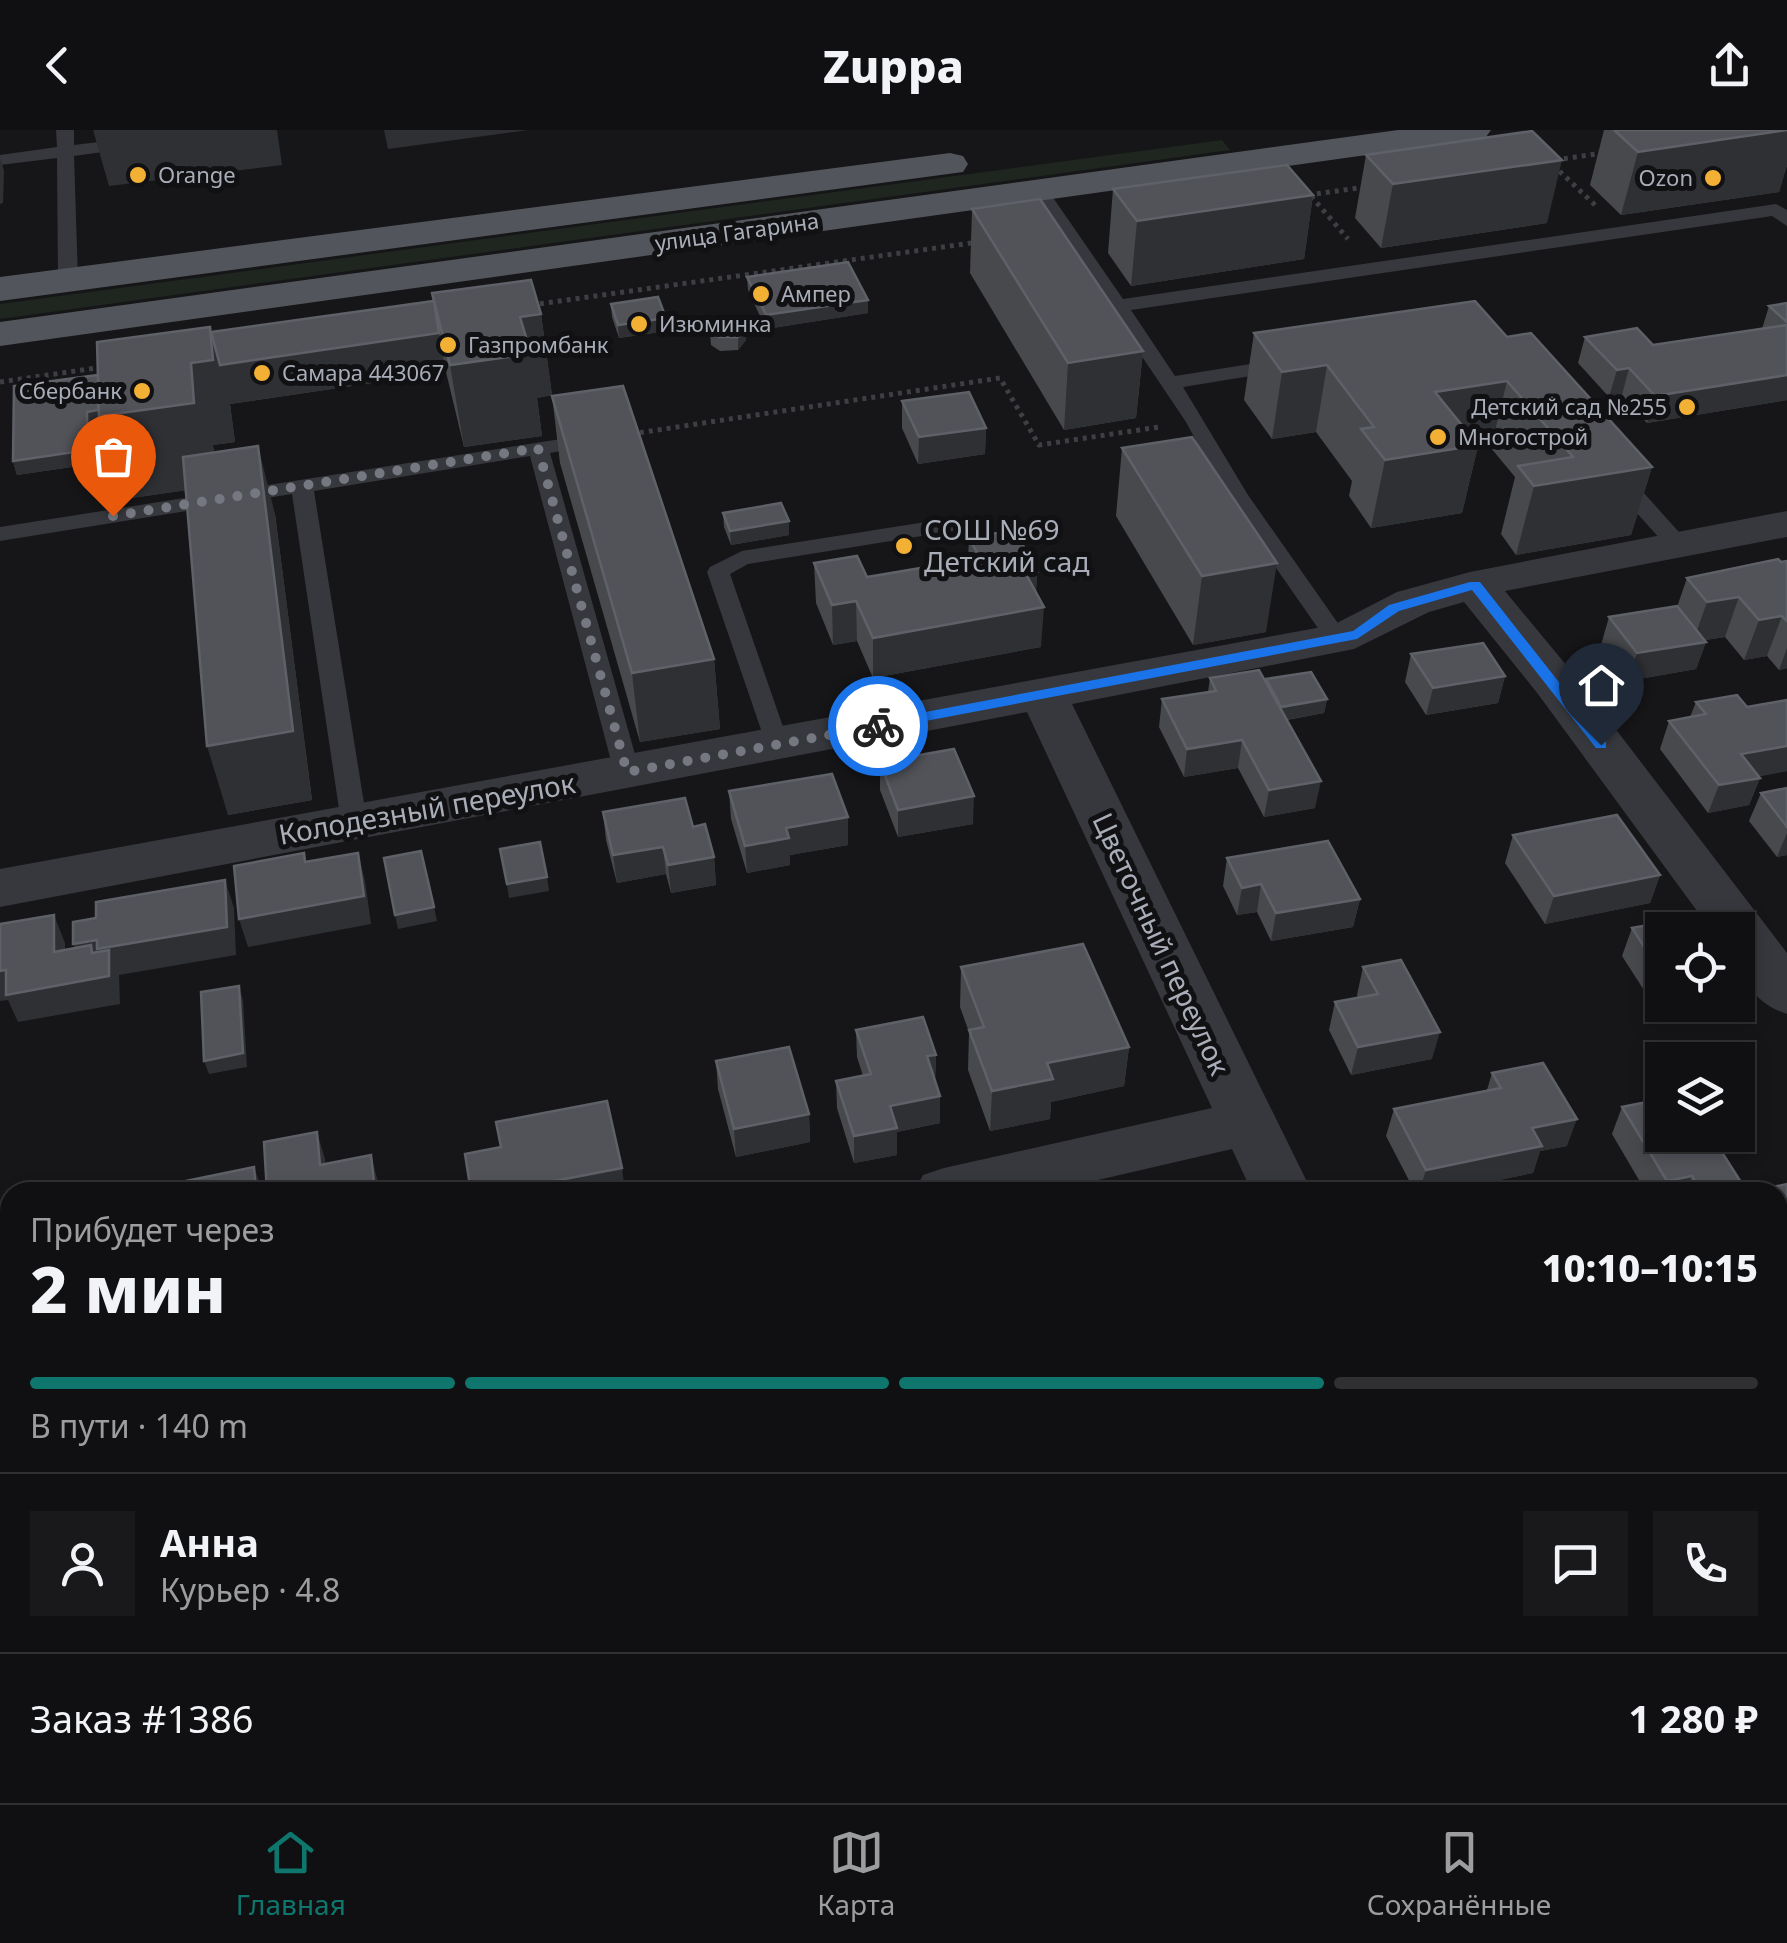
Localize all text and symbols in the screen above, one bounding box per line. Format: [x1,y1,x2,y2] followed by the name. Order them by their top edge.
[823,35,964,96] text: Zuppa
[30,38,85,93] icon: back
[1702,38,1757,93] icon: share
[158,159,236,189] place label: Orange
[1639,162,1693,192] place label: Ozon
[127,164,149,186] marker: Orange
[1702,167,1724,189] marker: Ozon
[653,205,821,257] street label: улица Гагарина
[781,278,851,308] place label: Ампер
[750,283,772,305] marker: Ампер
[659,308,772,338] place label: Изюминка
[628,313,650,335] marker: Изюминка
[468,329,609,359] place label: Газпромбанк
[437,334,459,356] marker: Газпромбанк
[282,357,444,387] place label: Самара 443067
[251,362,273,384] marker: Самара 443067
[19,375,122,405] place label: Сбербанк
[131,380,153,402] marker: Сбербанк
[1471,391,1667,421] place label: Детский сад №255
[1676,396,1698,418] marker: Детский сад №255
[71,414,156,517] pin
[1458,421,1588,451] place label: Многострой
[1427,426,1449,448] marker: Многострой
[86,429,141,484] icon: bag
[924,510,1089,580] place label: СОШ №69 Детский сад
[893,535,915,557] marker: СОШ №69 Детский сад
[1559,643,1644,746] pin
[1574,658,1629,713] icon: home
[828,676,928,776] courier
[851,699,906,754] icon: bike
[276,763,578,853] street label: Колодезный переулок
[1084,806,1239,1081] street label: Цветочный переулок
[1645,912,1755,1152] map controls
[1645,912,1755,1022] button: locate
[1645,1042,1755,1152] button: layers
[30,1208,275,1251] text: Прибудет через
[1542,1241,1758,1293] text: 10:10–10:15
[30,1244,226,1332] text: 2 мин
[30,1404,248,1447] text: В пути · 140 m
[30,1511,135,1616] button: person
[1523,1511,1628,1616] button: chat
[1653,1511,1758,1616] button: phone
[160,1516,259,1568] text: Анна
[160,1568,340,1611] text: Курьер · 4.8
[30,1692,254,1744] text: Заказ #1386
[1628,1692,1758,1744] text: 1 280 ₽
[236,1825,346,1923] tab: Главная
[817,1825,895,1923] tab: Карта
[1367,1825,1551,1923] tab: Сохранённые

